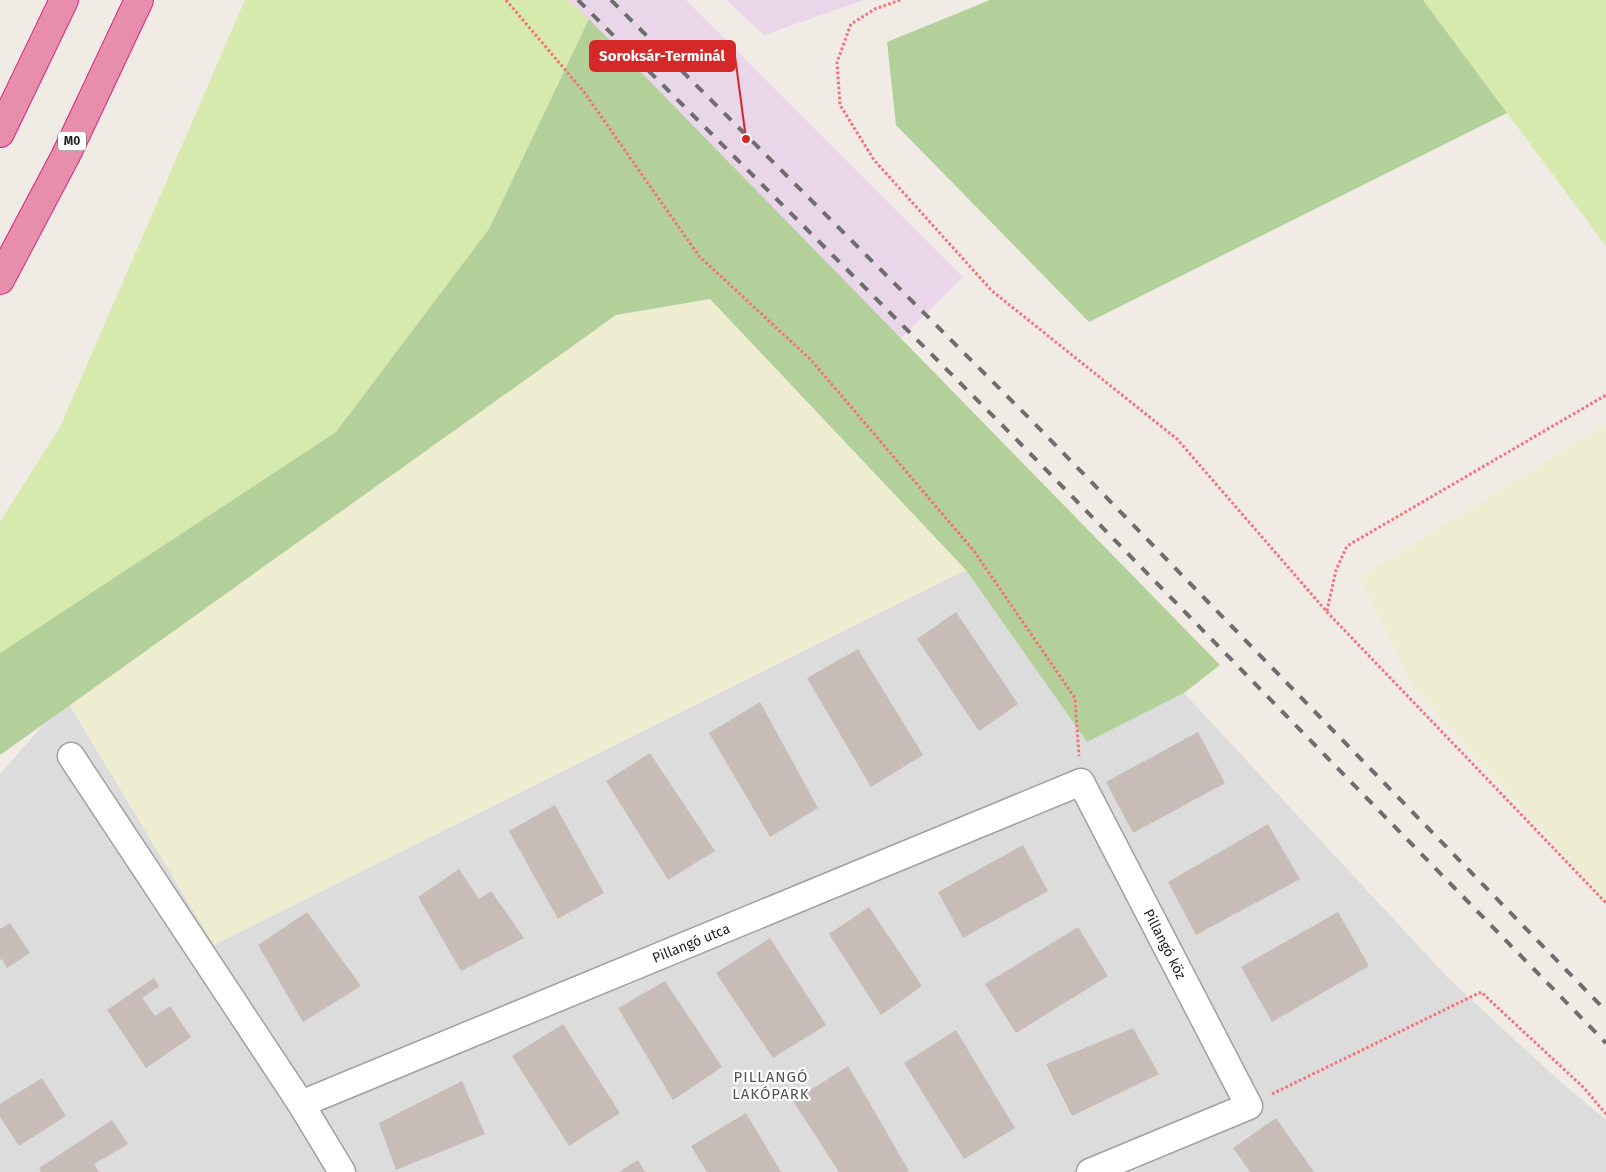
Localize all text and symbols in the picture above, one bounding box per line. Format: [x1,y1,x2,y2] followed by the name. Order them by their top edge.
[590,41,735,71] callout: Soroksár-Terminál
[599,47,725,65] text: Soroksár-Terminál
[58,132,86,150] road number: M0
[1140,906,1189,982] street label: Pillangó köz
[650,920,732,967] street label: Pillangó utca
[732,1068,810,1103] district label: PILLANGÓ LAKÓPARK

